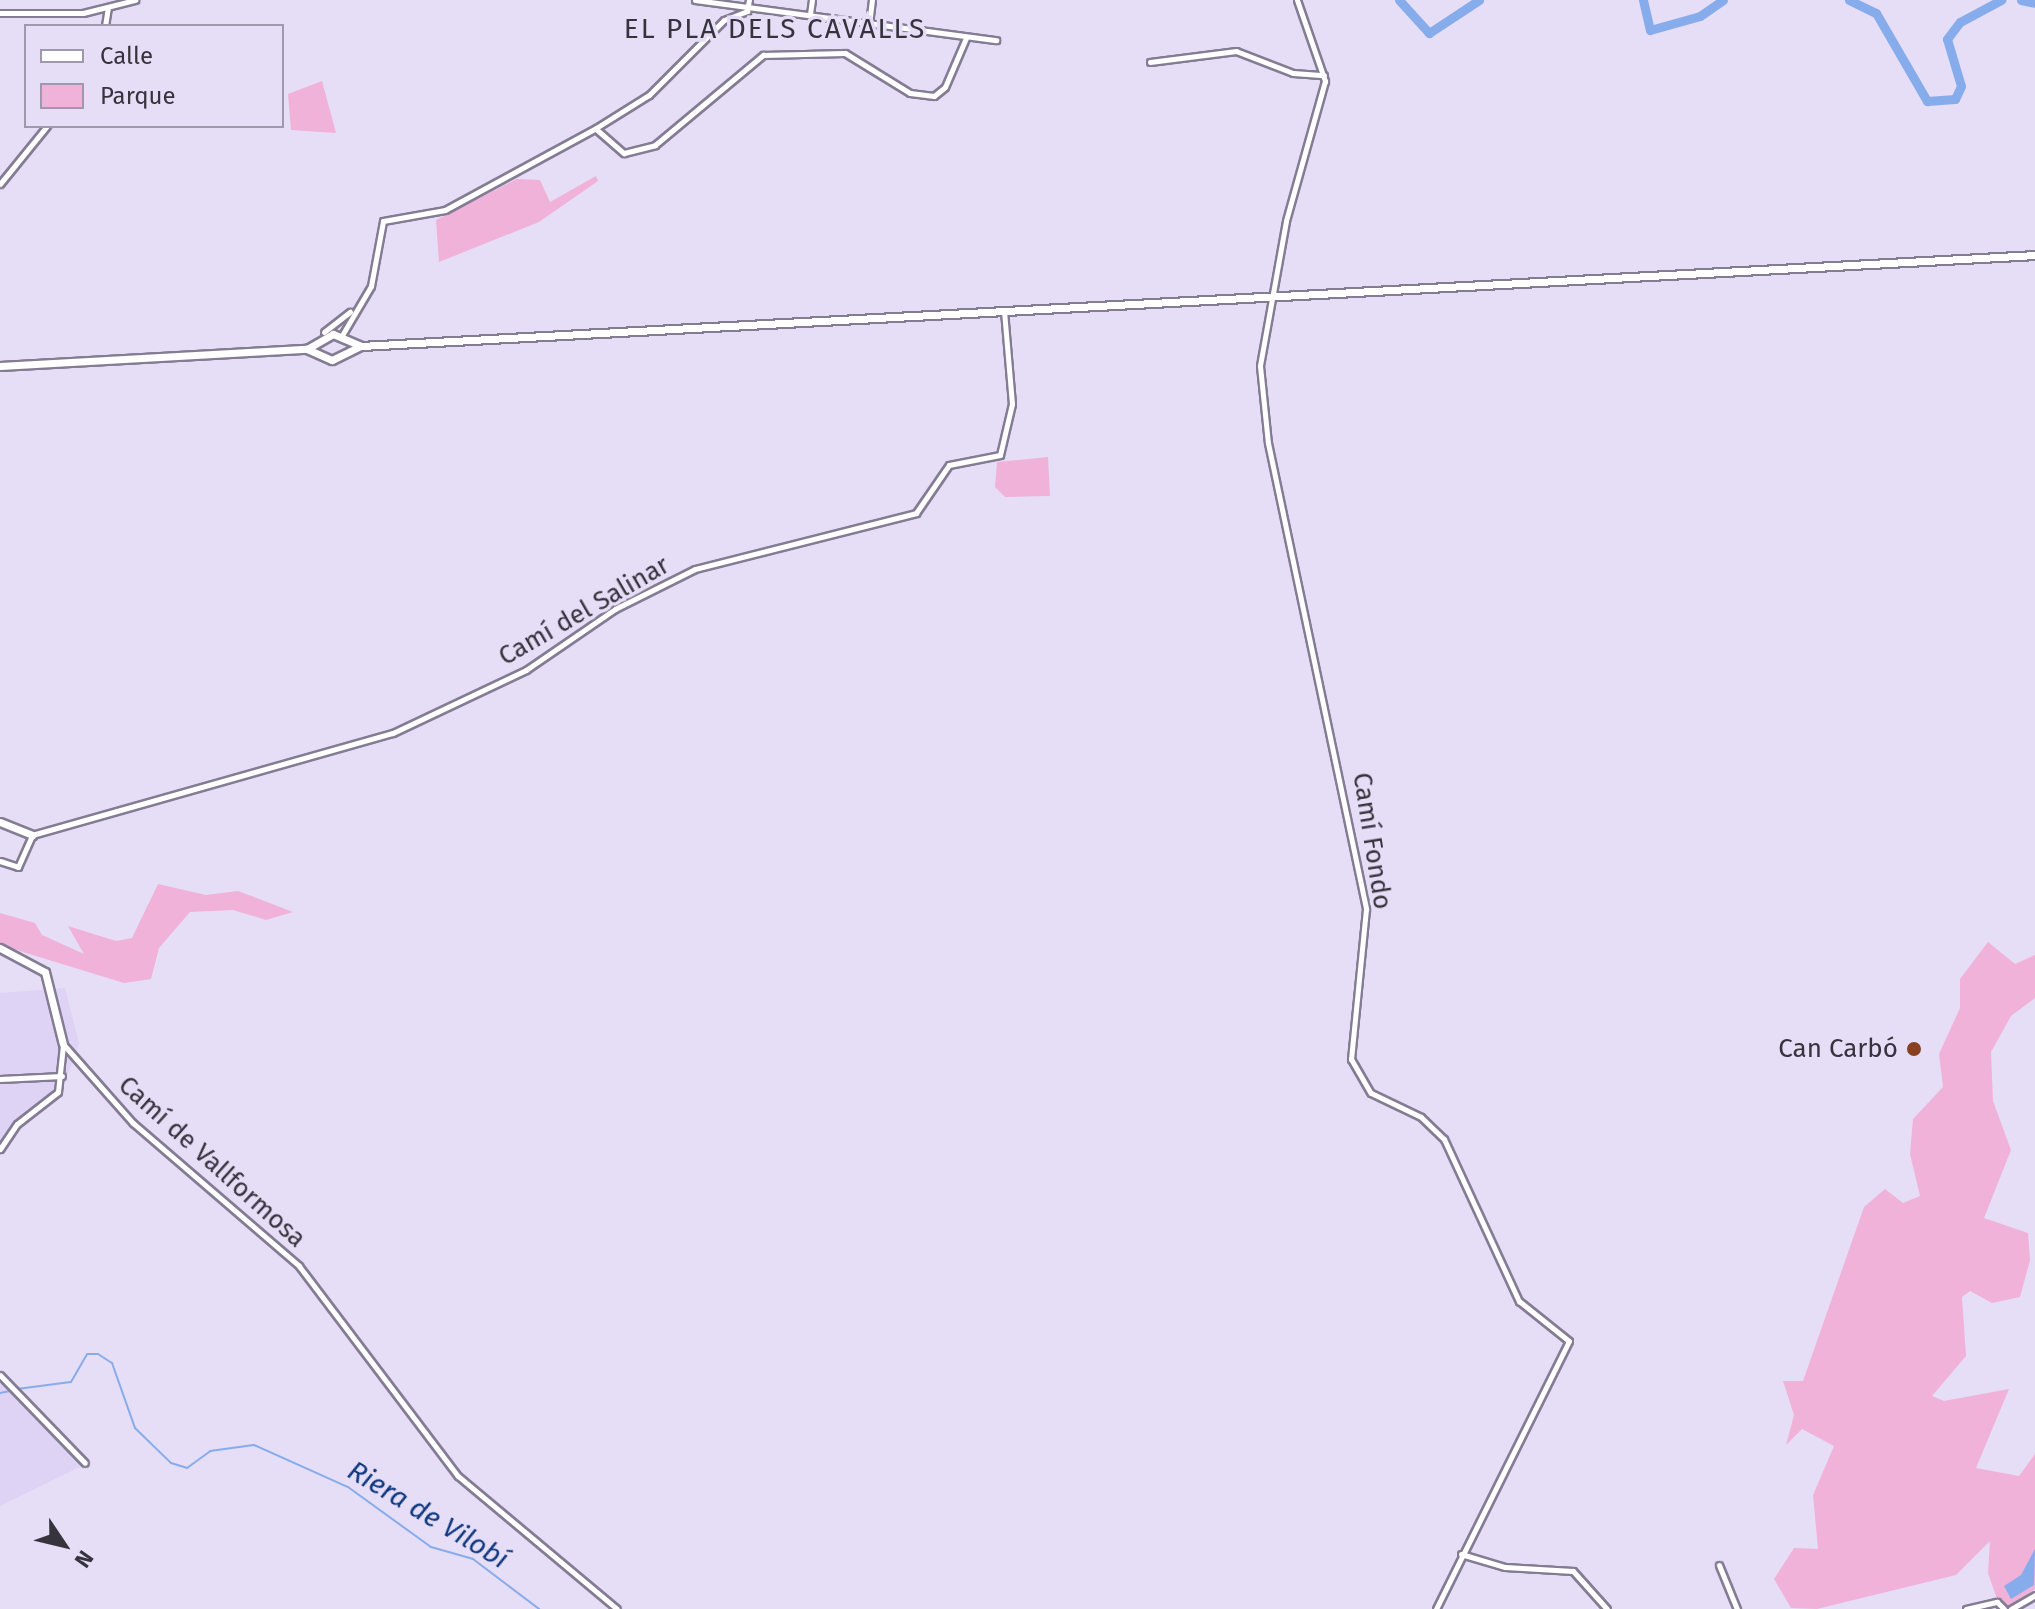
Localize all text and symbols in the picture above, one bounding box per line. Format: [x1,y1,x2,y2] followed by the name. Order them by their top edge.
[624,12,926,46] district label: EL PLA DELS CAVALLS
[24,24,284,128] legend
[100,42,153,70] text: Calle
[100,82,176,110] text: Parque
[493,550,675,672] street label: Camí del Salinar
[1346,770,1398,912] street label: Camí Fondo
[1778,1033,1898,1065] place label: Can Carbó
[1905,1040,1923,1058] marker: Can Carbó
[112,1070,312,1254] street label: Camí de Vallformosa
[342,1454,514,1576] water label: Riera de Vilobí
[24,1505,104,1585] north arrow
[69,1545,99,1573] text: N

